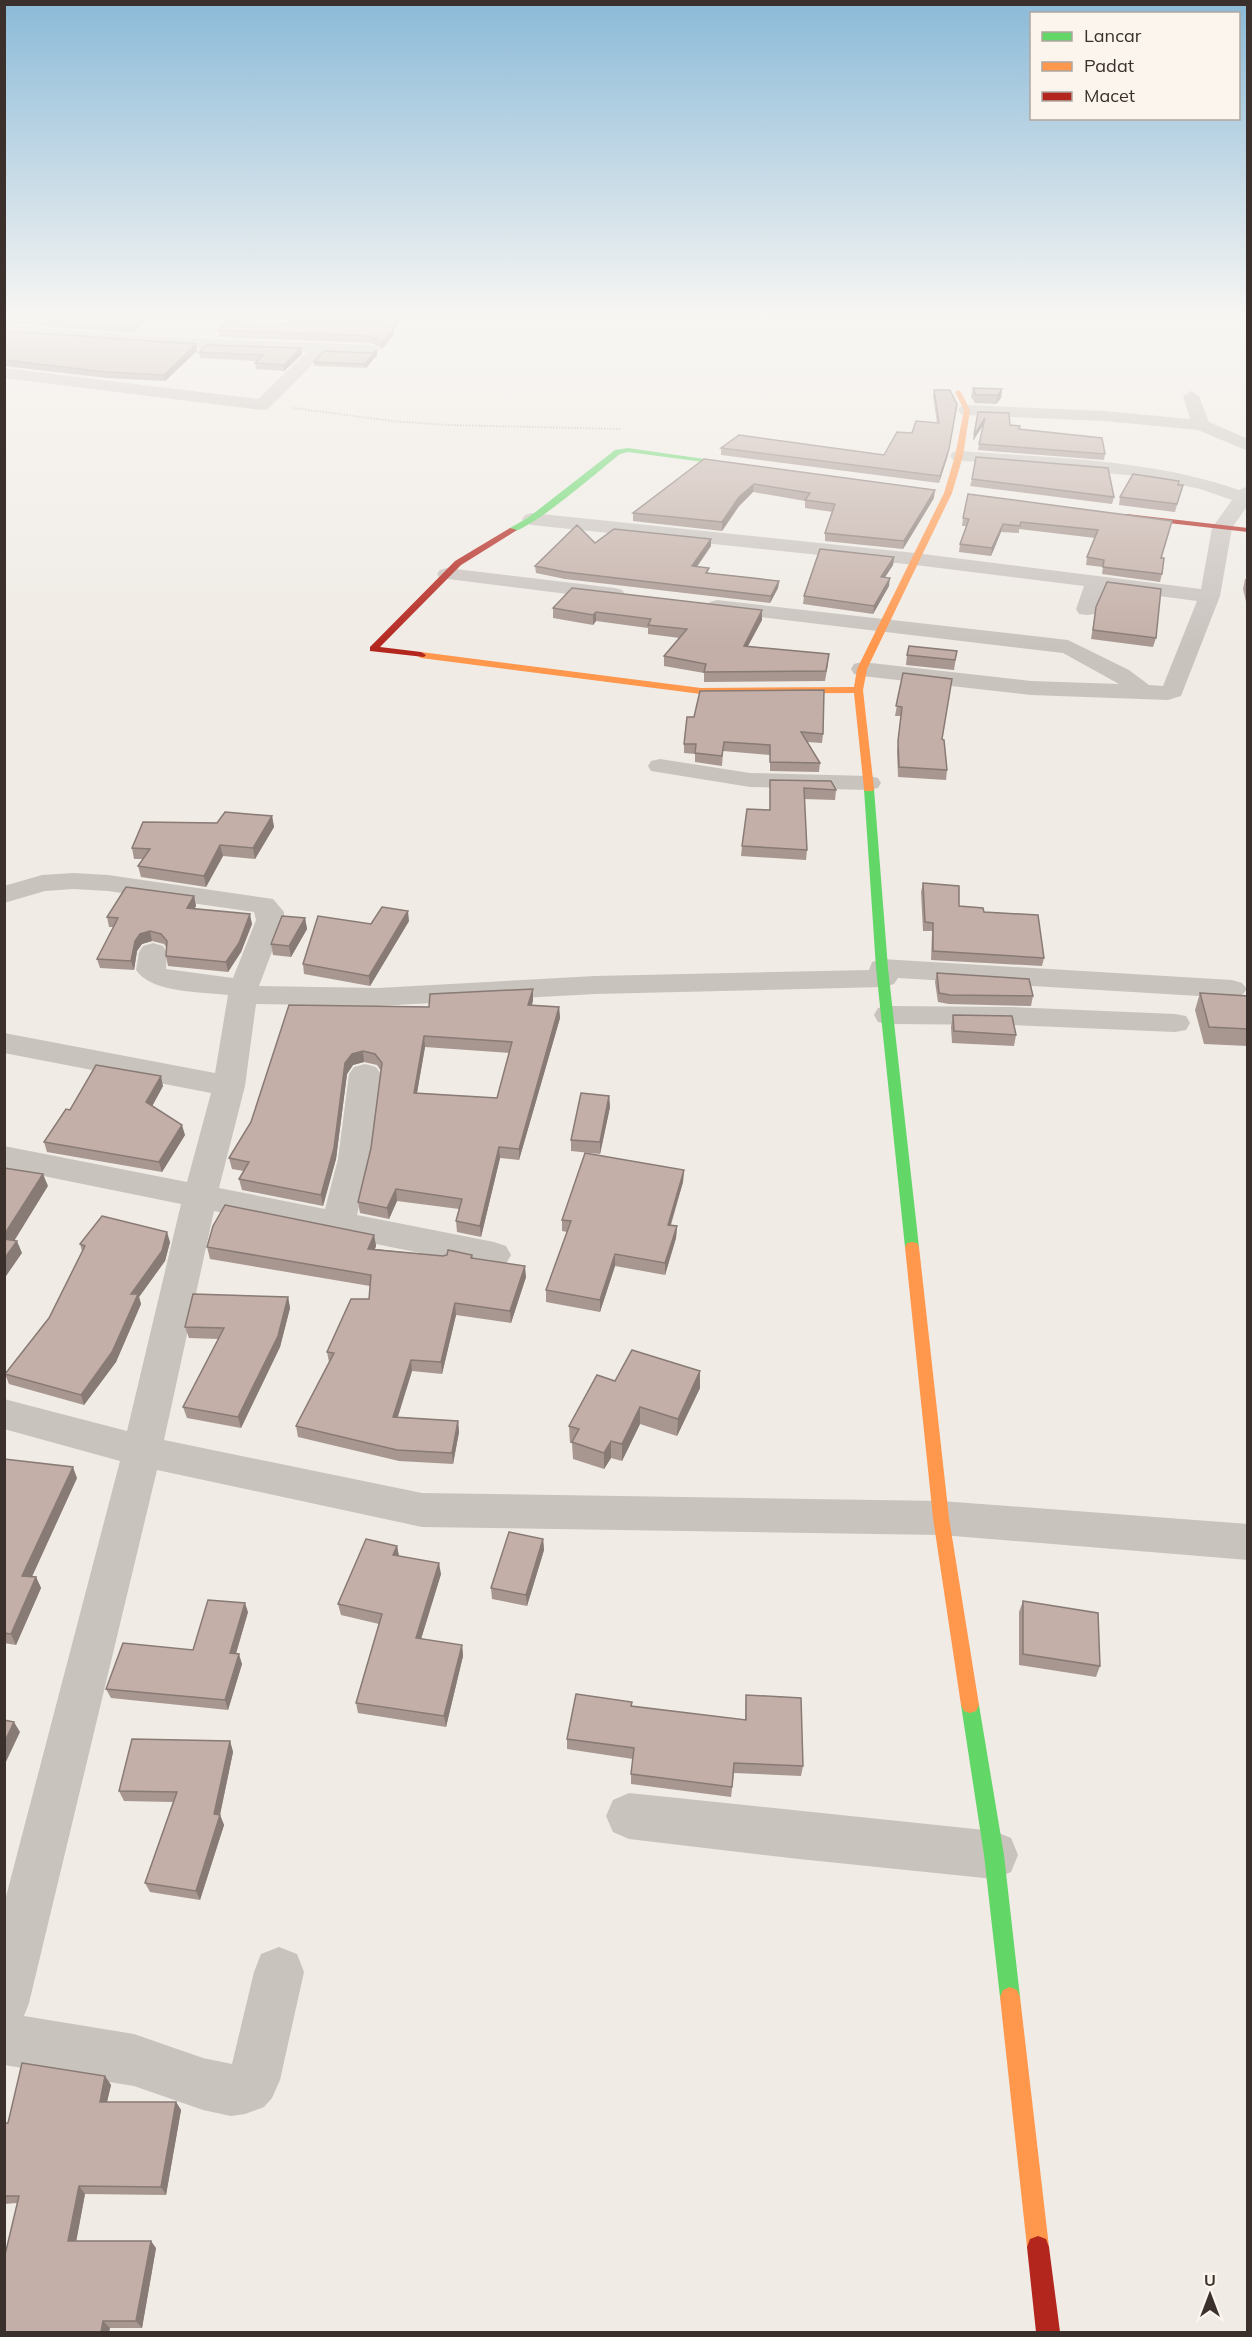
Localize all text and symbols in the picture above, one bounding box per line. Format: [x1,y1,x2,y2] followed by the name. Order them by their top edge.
[1030,12,1240,120] legend
[1084,24,1142,47] text: Lancar
[1084,54,1134,77] text: Padat
[1084,84,1135,107] text: Macet
[1180,2265,1240,2325] north arrow
[1204,2270,1216,2290] text: U

